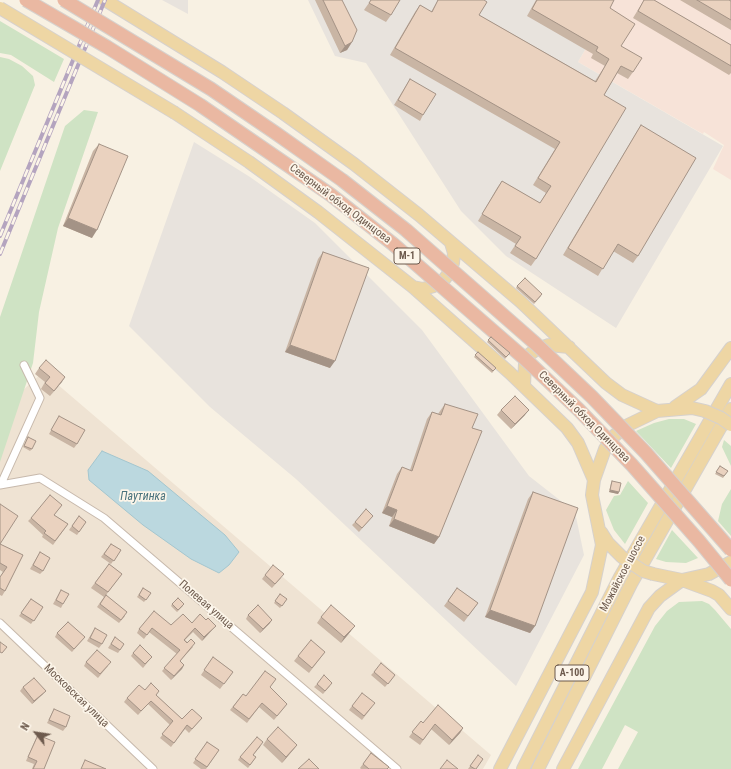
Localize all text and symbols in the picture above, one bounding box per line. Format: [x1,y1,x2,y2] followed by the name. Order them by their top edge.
[287,162,393,246] street label: Северный обход Одинцова
[394,248,420,264] road number: М-1
[536,369,632,465] street label: Северный обход Одинцова
[120,490,166,504] water label: Паутинка
[597,534,649,614] street label: Можайское шоссе
[176,578,236,632] street label: Полевая улица
[41,662,111,730] street label: Московская улица
[555,665,589,681] road number: А-100
[16,713,56,753] north arrow
[18,721,32,733] text: N

